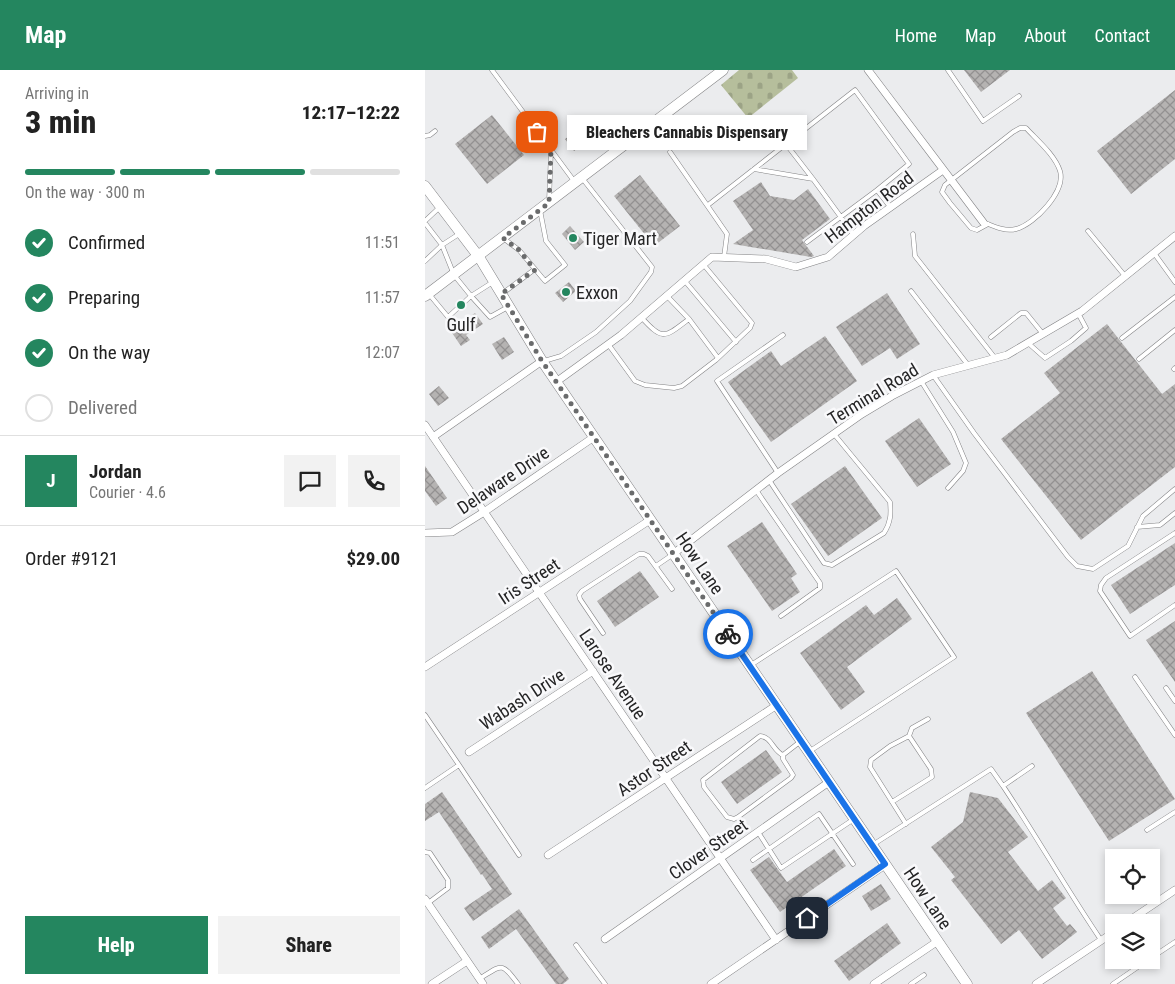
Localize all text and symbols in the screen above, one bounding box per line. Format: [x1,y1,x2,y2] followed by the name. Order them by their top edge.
[25,21,66,49] text: Map
[895,25,937,46] text: Home
[965,25,996,46] text: Map
[1024,25,1066,46] text: About
[1094,25,1150,46] text: Contact
[25,84,89,103] text: Arriving in
[302,101,400,124] text: 12:17–12:22
[25,103,96,141] text: 3 min
[516,111,558,153] pin
[567,114,807,150] callout: Bleachers Cannabis Dispensary
[523,118,551,146] icon: bag
[586,123,788,142] text: Bleachers Cannabis Dispensary
[821,167,917,247] street label: Hampton Road
[25,183,145,202] text: On the way · 300 m
[583,228,657,249] place label: Tiger Mart
[25,229,53,257] icon: check
[68,231,145,254] text: Confirmed
[567,232,579,244] marker: Tiger Mart
[365,233,400,252] text: 11:51
[576,282,618,303] place label: Exxon
[25,284,53,312] icon: check
[68,286,140,309] text: Preparing
[560,286,572,298] marker: Exxon
[365,288,400,307] text: 11:57
[455,299,467,311] marker: Gulf
[446,314,476,335] place label: Gulf
[25,339,53,367] icon: check
[68,341,150,364] text: On the way
[365,343,400,362] text: 12:07
[824,359,922,429] street label: Terminal Road
[68,396,137,419] text: Delivered
[453,442,553,518] street label: Delaware Drive
[284,455,336,507] button: chat
[348,455,400,507] button: phone
[89,460,142,483] text: Jordan
[46,469,56,492] text: J
[89,483,166,502] text: Courier · 4.6
[672,528,728,598] street label: How Lane
[25,547,118,570] text: Order #9121
[346,547,400,570] text: $29.00
[494,554,564,608] street label: Iris Street
[703,609,753,659] courier
[714,620,742,648] icon: bike
[575,625,651,723] street label: Larose Avenue
[476,664,568,734] street label: Wabash Drive
[613,736,695,800] street label: Astor Street
[665,814,751,884] street label: Clover Street
[1105,849,1160,969] map controls
[1105,849,1160,904] button: locate
[900,863,956,933] street label: How Lane
[786,897,828,939] pin
[793,904,821,932] icon: home
[1105,914,1160,969] button: layers
[25,916,208,974] button: Help
[218,916,400,974] button: Share

